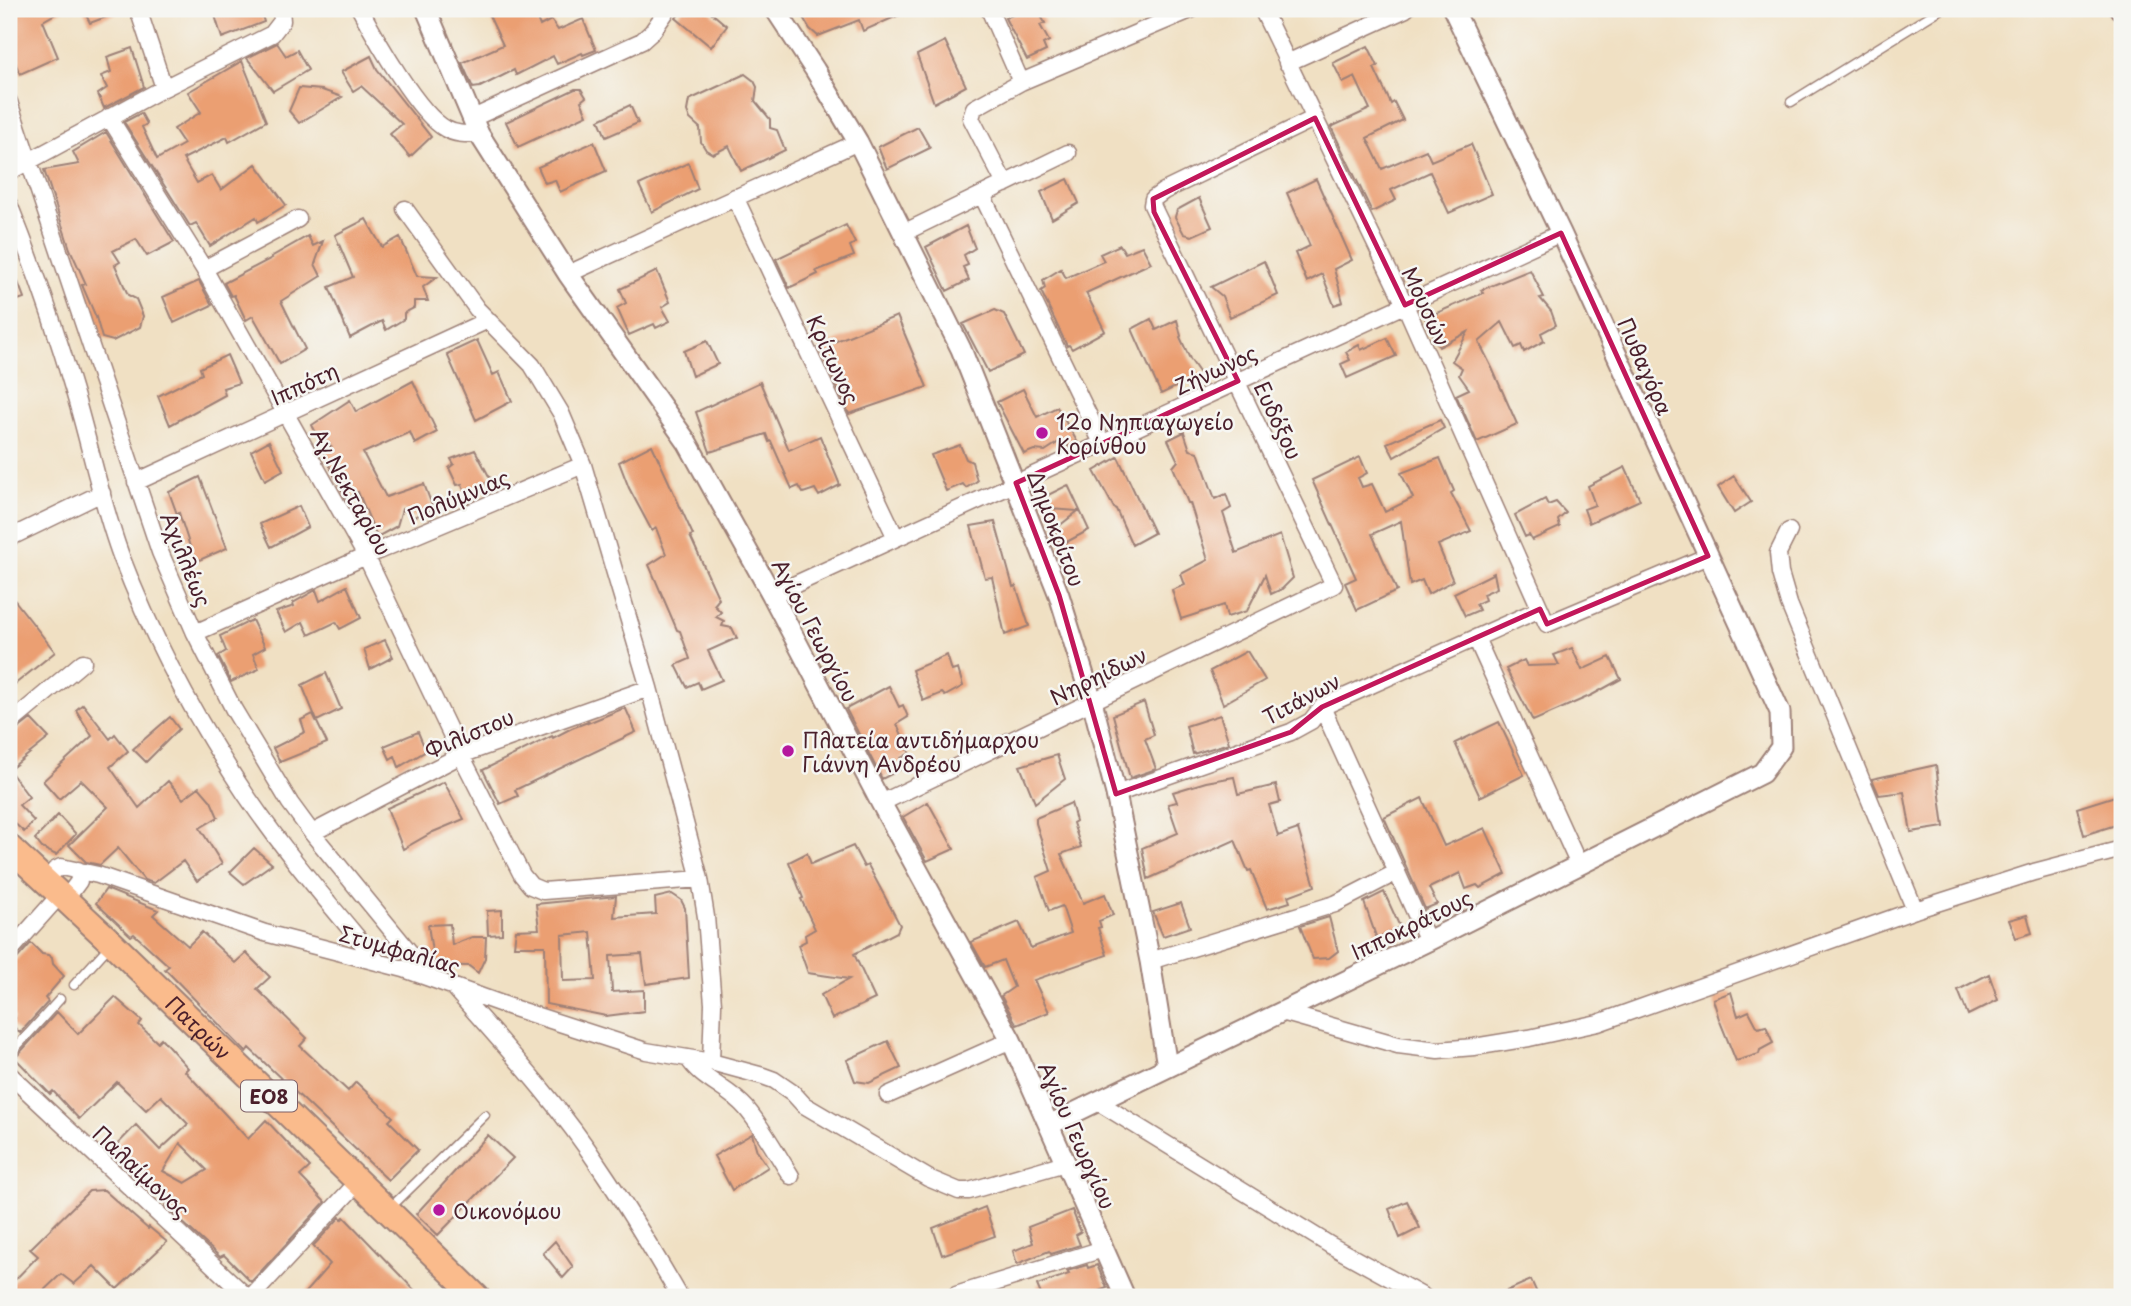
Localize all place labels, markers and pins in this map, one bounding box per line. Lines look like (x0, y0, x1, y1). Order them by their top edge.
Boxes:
place label: 12ο Νηπιαγωγείο Κορίνθου (1056, 405, 1234, 461)
marker: 12ο Νηπιαγωγείο Κορίνθου (1034, 425, 1050, 441)
place label: Πλατεία αντιδήμαρχου Γιάννη Ανδρέου (802, 723, 1039, 779)
marker: Πλατεία αντιδήμαρχου Γιάννη Ανδρέου (780, 743, 796, 759)
place label: Οικονόμου (453, 1194, 561, 1226)
marker: Οικονόμου (431, 1202, 447, 1218)

